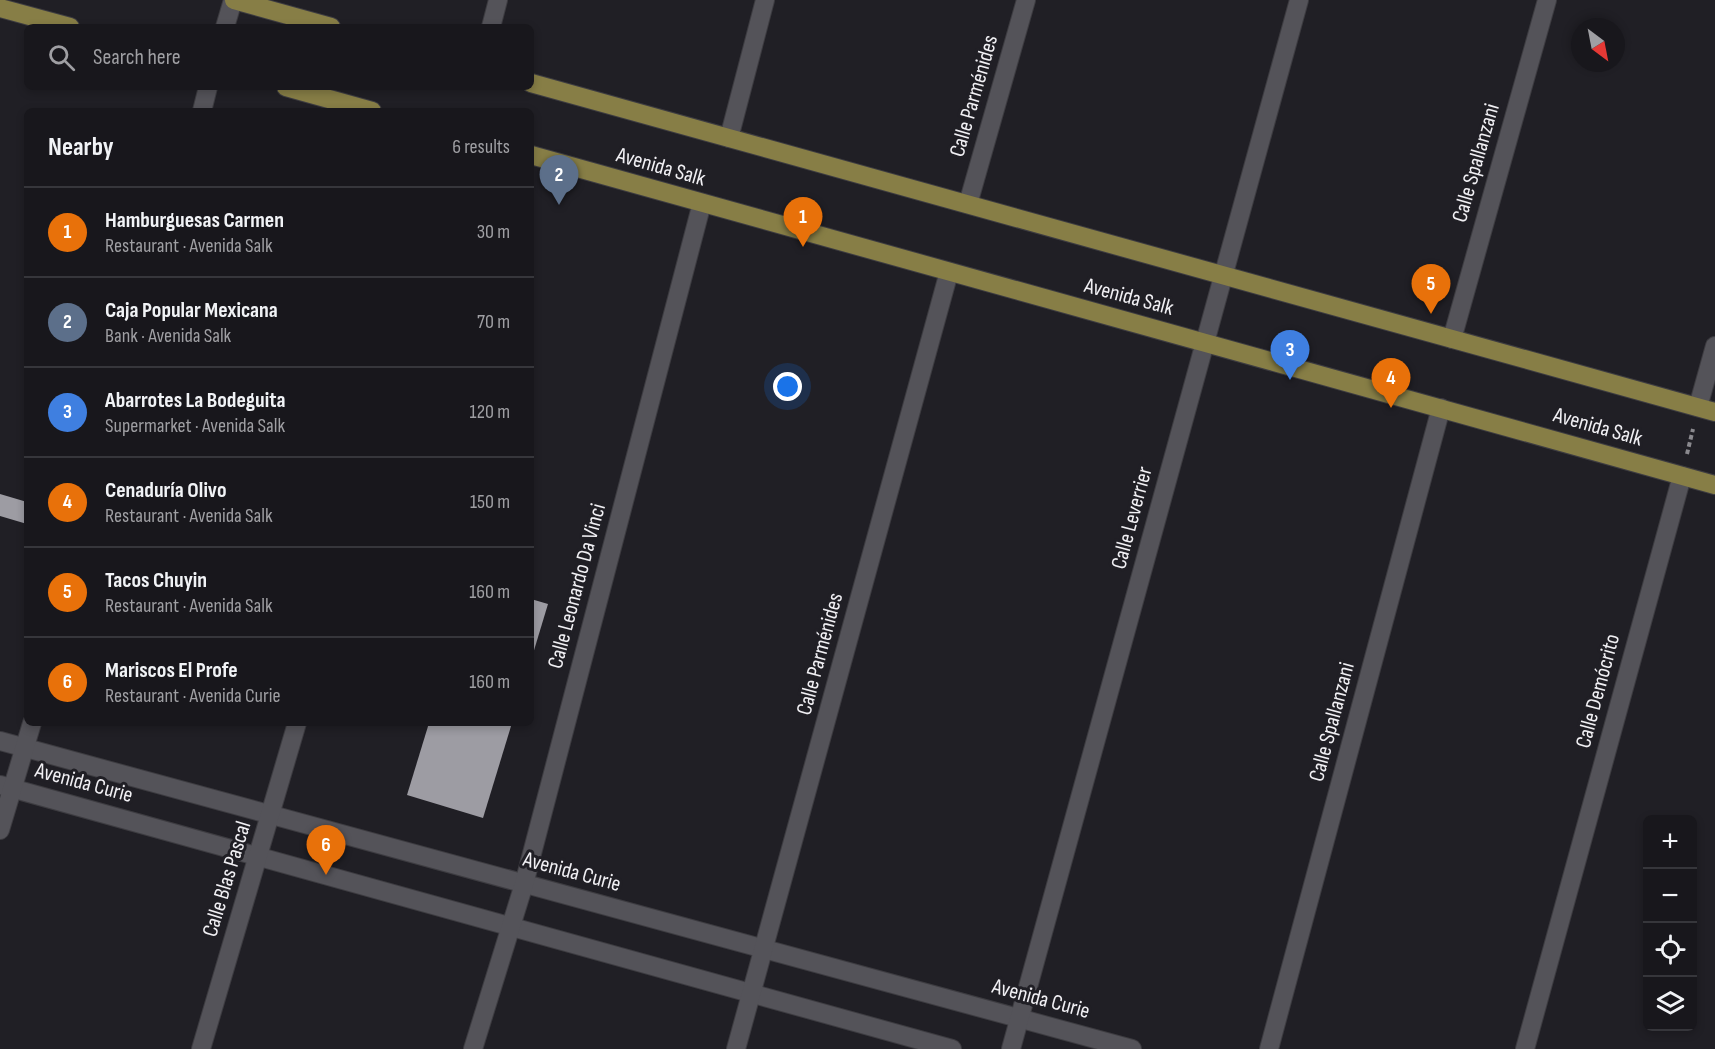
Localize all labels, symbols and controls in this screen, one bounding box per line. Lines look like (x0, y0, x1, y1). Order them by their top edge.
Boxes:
north arrow (1571, 18, 1625, 72)
search box (24, 24, 534, 90)
street label: Calle Parménides (944, 32, 1004, 160)
icon: search (45, 41, 78, 74)
text: Search here (93, 44, 180, 71)
street label: Calle Spallanzani (1446, 101, 1506, 225)
text: Nearby (48, 132, 114, 163)
text: 6 results (452, 135, 510, 159)
street label: Avenida Salk (612, 141, 709, 193)
pin: 2 (540, 156, 578, 205)
pin: 1 (784, 198, 822, 247)
text: Hamburguesas Carmen (105, 207, 284, 234)
text: 1 (64, 220, 71, 244)
text: 30 m (477, 220, 510, 244)
text: Restaurant · Avenida Salk (105, 234, 273, 258)
pin: 5 (1412, 264, 1450, 314)
street label: Avenida Salk (1080, 272, 1177, 322)
text: Caja Popular Mexicana (105, 297, 278, 324)
text: 2 (63, 310, 72, 334)
text: 70 m (477, 310, 510, 334)
text: Bank · Avenida Salk (105, 324, 231, 348)
pin: 3 (1270, 330, 1310, 380)
pin: 4 (1372, 358, 1410, 408)
your location (773, 372, 802, 401)
text: Abarrotes La Bodeguita (105, 387, 285, 414)
text: 3 (63, 400, 72, 424)
text: 120 m (470, 400, 510, 424)
street label: Avenida Salk (1549, 401, 1646, 453)
text: Supermarket · Avenida Salk (105, 414, 285, 438)
street label: Calle Leverrier (1105, 464, 1159, 572)
text: Cenaduría Olivo (105, 477, 227, 504)
text: 4 (63, 490, 72, 514)
text: 150 m (470, 490, 510, 514)
street label: Calle Leonardo Da Vinci (542, 501, 612, 671)
text: Restaurant · Avenida Salk (105, 504, 273, 528)
text: Tacos Chuyin (105, 567, 207, 594)
text: 5 (63, 580, 72, 604)
text: 160 m (469, 580, 510, 604)
street label: Calle Parménides (791, 590, 849, 718)
text: Restaurant · Avenida Salk (105, 594, 273, 618)
street label: Calle Demócrito (1570, 631, 1626, 751)
text: Mariscos El Profe (105, 657, 238, 684)
street label: Calle Spallanzani (1303, 659, 1361, 785)
text: 6 (63, 670, 72, 694)
text: 160 m (469, 670, 510, 694)
text: Restaurant · Avenida Curie (105, 684, 280, 708)
street label: Avenida Curie (31, 757, 136, 809)
map controls (1643, 815, 1697, 1031)
button: + (1643, 815, 1697, 869)
street label: Calle Blas Pascal (197, 818, 257, 940)
pin: 6 (306, 826, 346, 875)
street label: Avenida Curie (519, 846, 624, 898)
button: − (1643, 869, 1697, 923)
button: locate (1643, 923, 1697, 977)
street label: Avenida Curie (988, 973, 1093, 1025)
button: layers (1643, 977, 1697, 1031)

